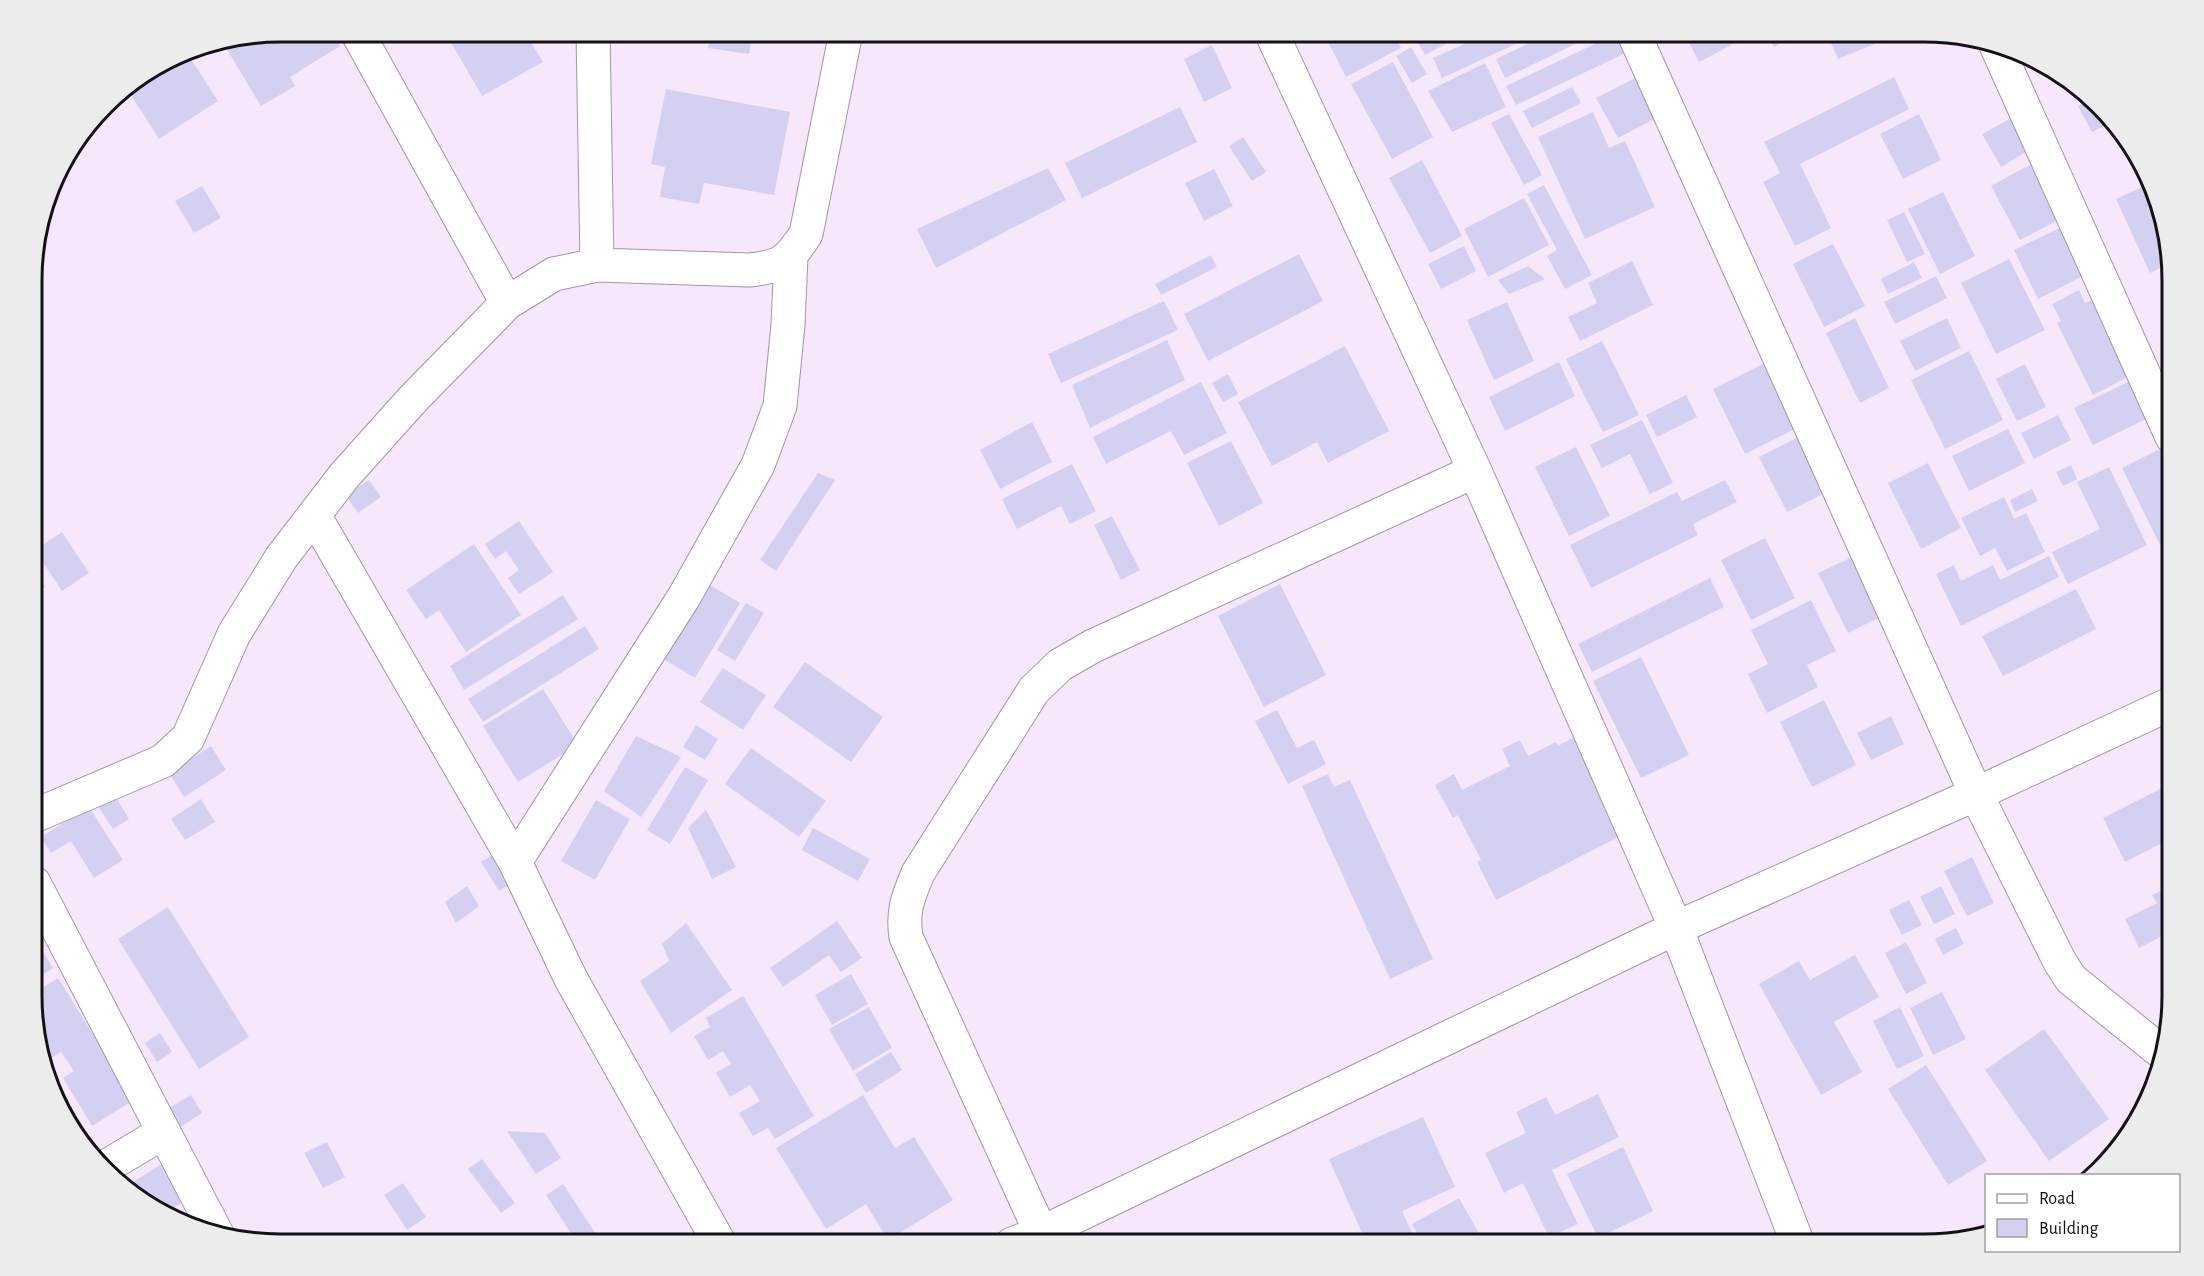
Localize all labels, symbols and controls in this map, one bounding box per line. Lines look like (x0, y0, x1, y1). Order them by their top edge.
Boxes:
legend (1985, 1174, 2180, 1252)
text: Road (2039, 1190, 2075, 1208)
text: Building (2039, 1220, 2099, 1238)

